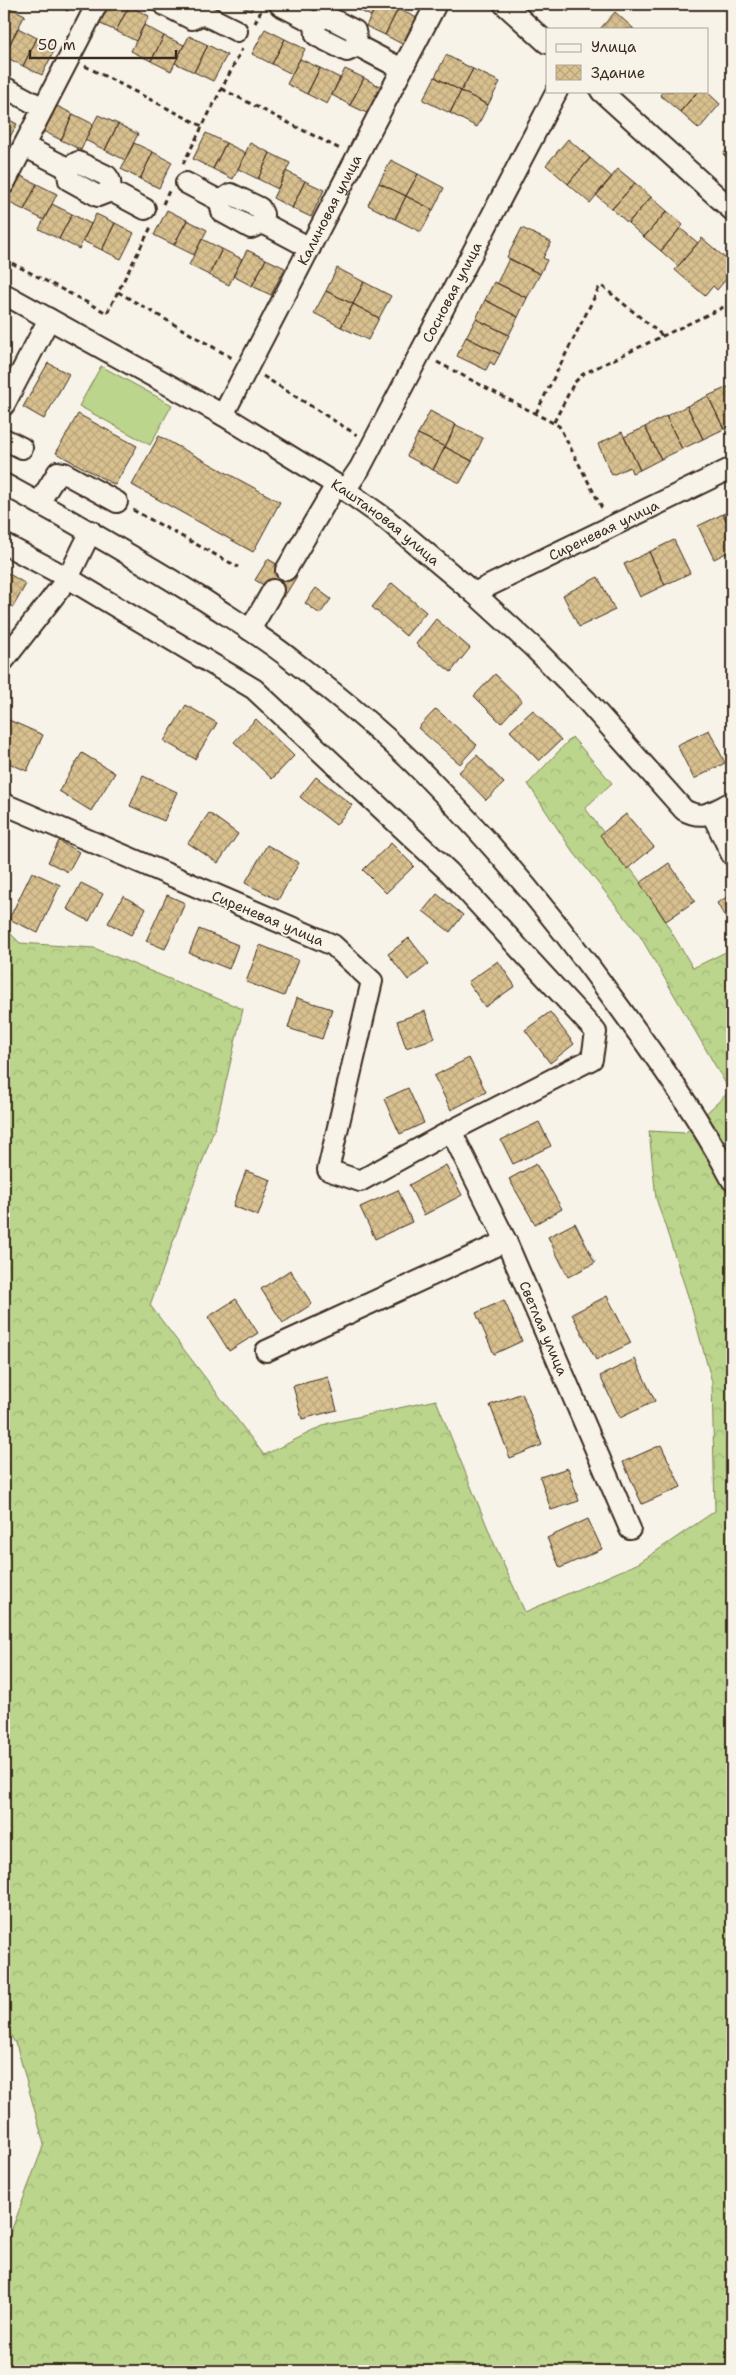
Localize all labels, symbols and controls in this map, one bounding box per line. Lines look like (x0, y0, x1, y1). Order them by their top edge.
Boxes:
scale bar (30, 28, 176, 60)
legend (546, 28, 708, 92)
text: 50 m (38, 35, 76, 55)
text: Улица (591, 37, 637, 57)
text: Здание (591, 63, 645, 83)
street label: Калиновая улица (293, 151, 365, 268)
street label: Сосновая улица (418, 239, 486, 346)
street label: Каштановая улица (328, 475, 444, 569)
street label: Сиреневая улица (546, 496, 662, 564)
street label: Сиреневая улица (209, 886, 327, 950)
street label: Светлая улица (515, 1278, 572, 1379)

